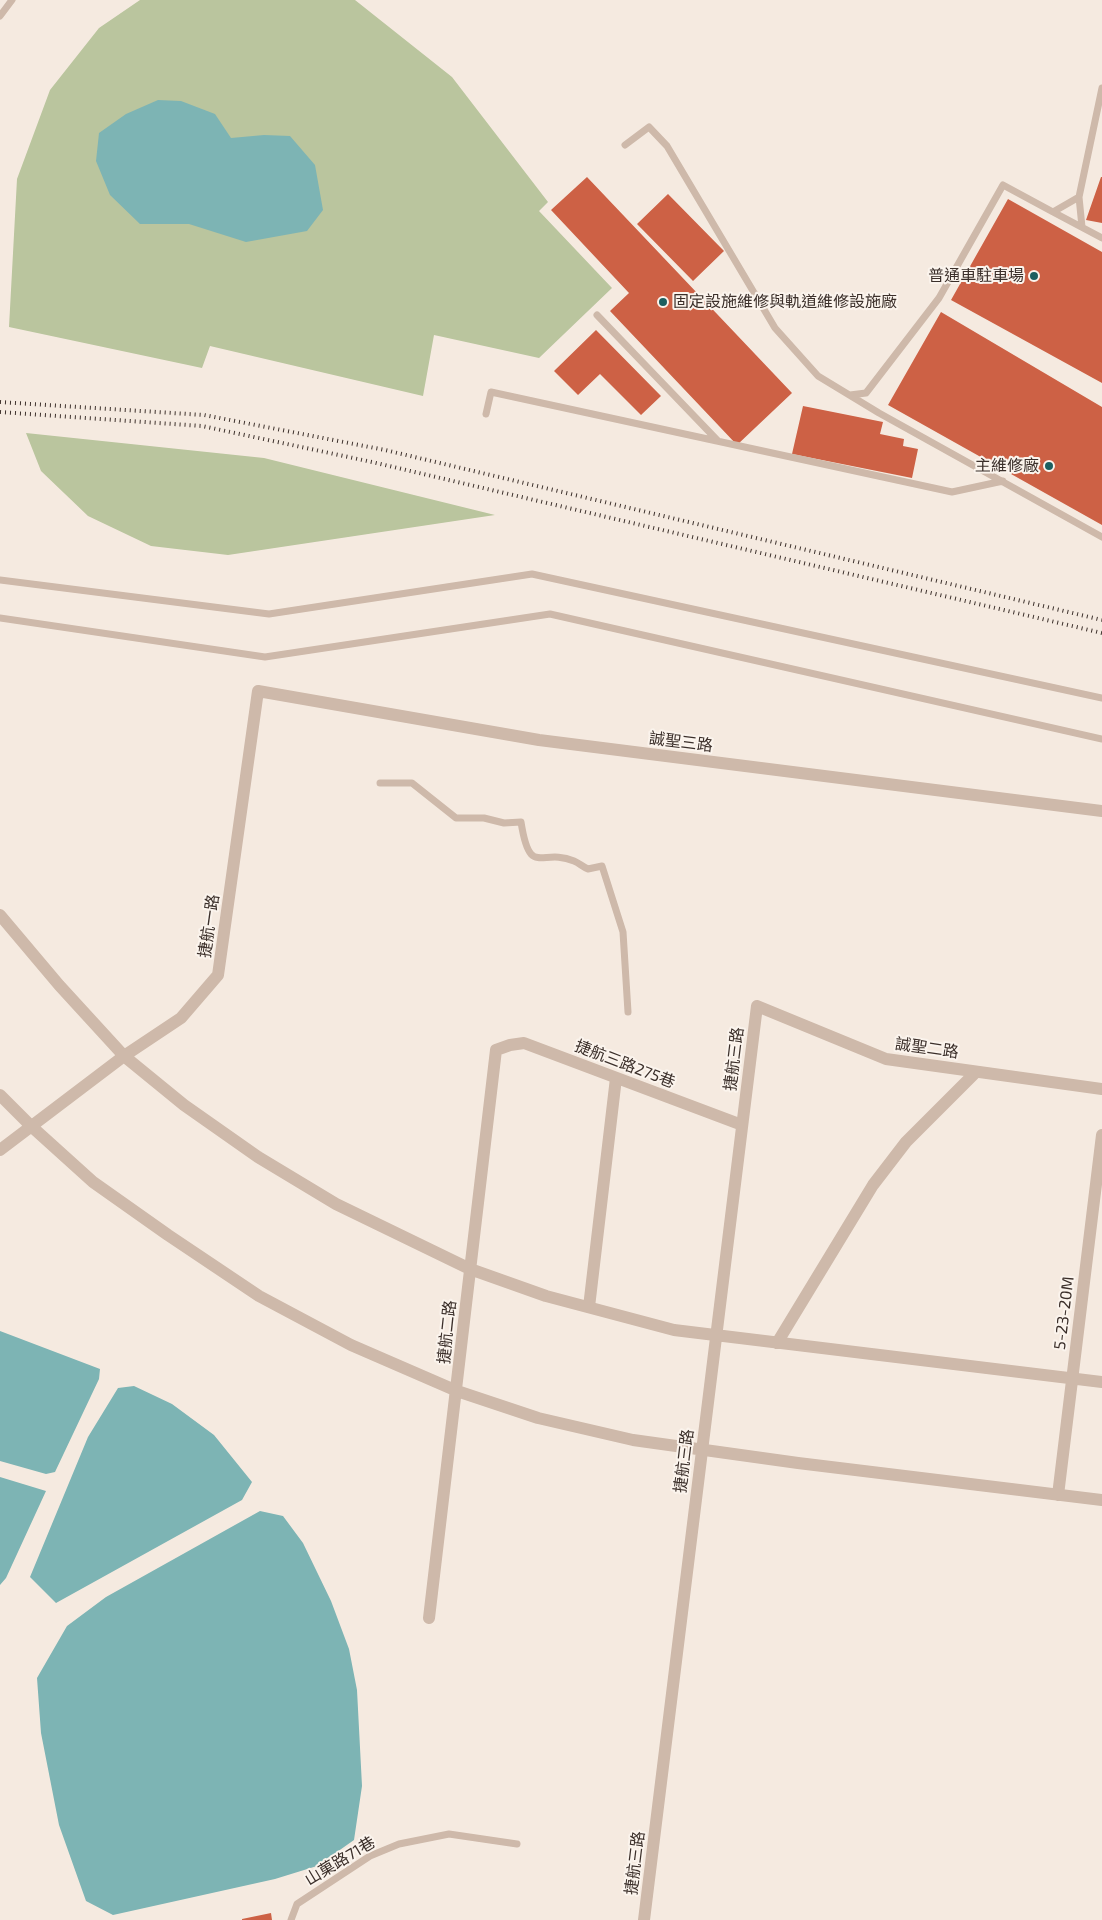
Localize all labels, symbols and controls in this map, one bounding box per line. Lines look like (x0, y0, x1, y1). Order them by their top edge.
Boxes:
place label: 普通車駐車場 (928, 266, 1024, 286)
marker: 普通車駐車場 (1028, 270, 1040, 282)
place label: 固定設施維修與軌道維修設施廠 (673, 292, 897, 312)
marker: 固定設施維修與軌道維修設施廠 (657, 296, 669, 308)
place label: 主維修廠 (975, 456, 1039, 476)
marker: 主維修廠 (1043, 460, 1055, 472)
street label: 誠聖三路 (648, 729, 714, 755)
street label: 捷航一路 (195, 893, 223, 959)
street label: 捷航三路 (721, 1026, 747, 1092)
street label: 誠聖二路 (894, 1034, 960, 1062)
street label: 捷航三路275巷 (572, 1036, 678, 1092)
street label: 5-23-20M (1050, 1275, 1078, 1351)
street label: 捷航二路 (434, 1299, 460, 1365)
street label: 捷航三路 (671, 1428, 697, 1494)
street label: 捷航三路 (622, 1830, 648, 1896)
street label: 山菓路71巷 (301, 1833, 379, 1889)

